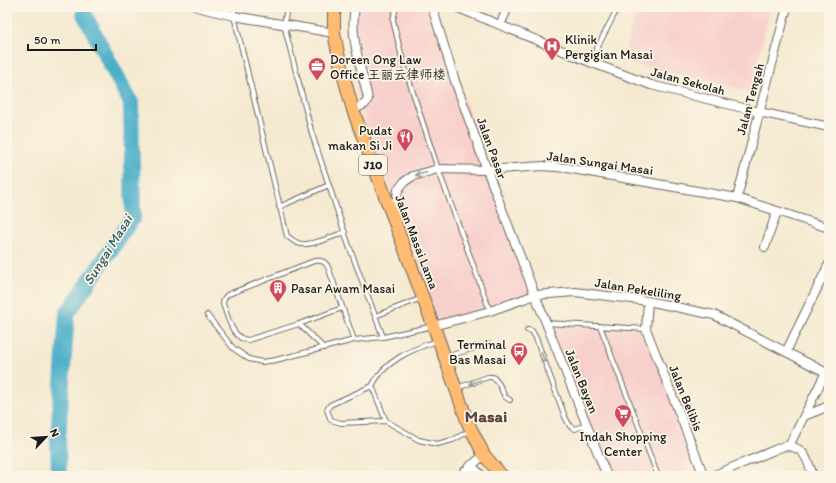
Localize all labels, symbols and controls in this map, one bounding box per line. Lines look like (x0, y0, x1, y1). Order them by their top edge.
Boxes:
scale bar (28, 26, 96, 52)
place label: Klinik Pergigian Masai (565, 32, 653, 62)
text: 50 m (34, 33, 60, 47)
hospital icon: Klinik Pergigian Masai (542, 36, 562, 61)
place label: Doreen Ong Law Office 王丽云律师楼 (330, 52, 445, 82)
office icon: Doreen Ong Law Office 王丽云律师楼 (307, 56, 327, 81)
street label: Jalan Tengah (733, 61, 767, 137)
street label: Jalan Sekolah (649, 64, 727, 98)
street label: Jalan Pasar (474, 115, 510, 182)
place label: Pudat makan Si Ji (328, 123, 392, 153)
restaurant icon: Pudat makan Si Ji (395, 127, 415, 152)
street label: Jalan Sungai Masai (546, 148, 654, 178)
road number: J10 (359, 155, 387, 175)
one-way arrow (414, 171, 427, 178)
street label: Jalan Masai Lama (392, 193, 442, 292)
water label: Sungai Masai (80, 211, 137, 288)
street label: Jalan Pekeliling (594, 275, 683, 303)
building icon: Pasar Awam Masai (268, 278, 288, 303)
place label: Pasar Awam Masai (291, 281, 395, 296)
place label: Terminal Bas Masai (449, 337, 506, 367)
bus stop icon: Terminal Bas Masai (509, 341, 529, 366)
street label: Jalan Bayan (562, 347, 602, 416)
one-way arrow (539, 351, 547, 363)
street label: Jalan Belibis (666, 363, 706, 434)
one-way arrow (470, 378, 482, 386)
supermarket icon: Indah Shopping Center (613, 403, 633, 428)
district label: Masai (465, 406, 507, 426)
north arrow (26, 417, 66, 457)
text: N (47, 427, 62, 439)
place label: Indah Shopping Center (579, 429, 667, 459)

